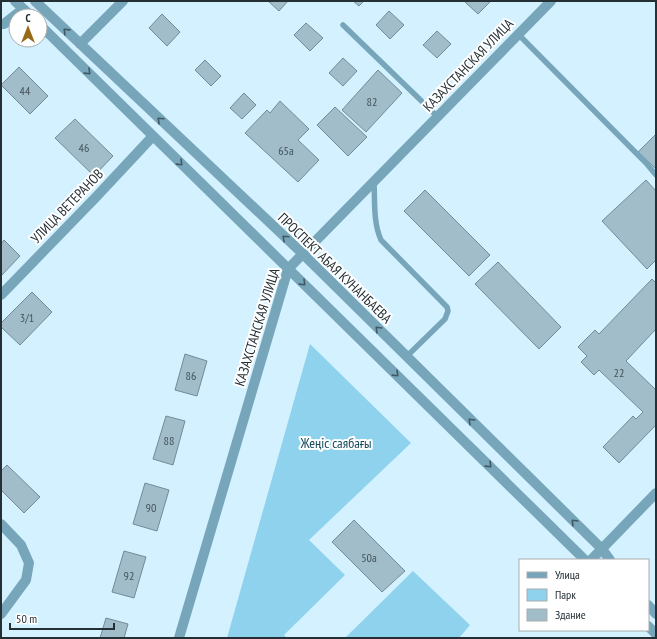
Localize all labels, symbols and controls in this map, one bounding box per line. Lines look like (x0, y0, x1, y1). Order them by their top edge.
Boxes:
north arrow (8, 8, 48, 48)
text: С (25, 11, 31, 25)
street label: КАЗАХСТАНСКАЯ УЛИЦА (419, 14, 517, 115)
one-way arrow (63, 28, 71, 36)
one-way arrow (83, 67, 91, 75)
house number: 44 (20, 83, 31, 98)
house number: 82 (367, 94, 377, 109)
one-way arrow (157, 118, 165, 125)
house number: 46 (79, 140, 89, 155)
house number: 65а (278, 143, 294, 158)
one-way arrow (175, 158, 183, 166)
street label: УЛИЦА ВЕТЕРАНОВ (27, 165, 107, 247)
street label: ПРОСПЕКТ АБАЯ КУНАНБАЕВА (274, 209, 396, 327)
one-way arrow (283, 236, 290, 243)
street label: КАЗАХСТАНСКАЯ УЛИЦА (230, 265, 284, 388)
one-way arrow (298, 278, 306, 286)
house number: 3/1 (20, 310, 34, 325)
one-way arrow (375, 326, 383, 334)
house number: 22 (614, 365, 624, 380)
house number: 86 (186, 368, 196, 383)
one-way arrow (391, 369, 399, 377)
one-way arrow (468, 418, 476, 426)
house number: 88 (164, 433, 174, 448)
park label: Жеңіс саябағы (299, 434, 372, 452)
one-way arrow (484, 461, 492, 468)
house number: 90 (146, 500, 156, 515)
one-way arrow (571, 519, 579, 527)
house number: 50а (361, 550, 377, 565)
legend (519, 559, 649, 631)
text: Улица (555, 567, 580, 582)
house number: 92 (124, 568, 134, 583)
text: Парк (555, 587, 576, 602)
scale bar (10, 605, 114, 631)
text: Здание (555, 607, 586, 622)
text: 50 m (16, 611, 37, 626)

